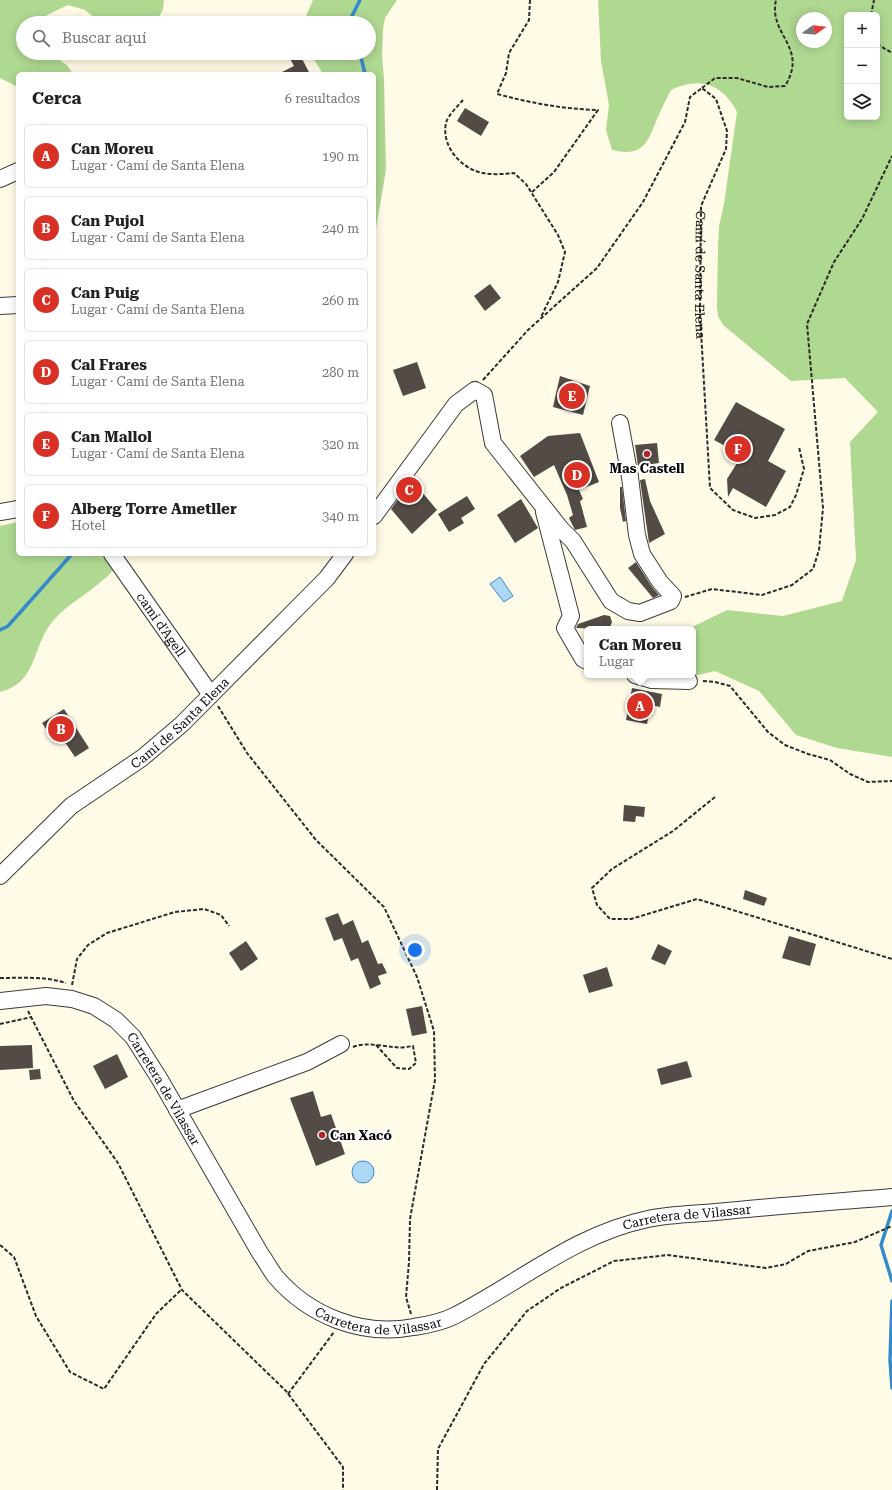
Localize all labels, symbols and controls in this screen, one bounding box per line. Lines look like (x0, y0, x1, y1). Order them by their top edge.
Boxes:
north arrow (796, 12, 832, 48)
map controls (844, 12, 880, 120)
button: + (844, 12, 880, 48)
search box (16, 16, 376, 60)
icon: search (30, 27, 52, 49)
text: Buscar aquí (62, 29, 146, 47)
button: − (844, 48, 880, 84)
button: layers (844, 84, 880, 120)
text: Cerca (32, 88, 82, 108)
text: 6 resultados (285, 91, 360, 106)
text: Can Moreu (71, 140, 154, 158)
text: A (41, 149, 51, 164)
text: 190 m (322, 149, 359, 164)
text: Lugar · Camí de Santa Elena (71, 158, 245, 173)
street label: Camí de Santa Elena (692, 211, 708, 339)
text: Can Pujol (71, 212, 144, 230)
text: B (41, 221, 51, 236)
text: 240 m (322, 221, 359, 236)
text: Lugar · Camí de Santa Elena (71, 230, 245, 245)
text: Can Puig (71, 284, 139, 302)
text: C (41, 293, 51, 308)
text: 260 m (322, 293, 359, 308)
text: Lugar · Camí de Santa Elena (71, 302, 245, 317)
text: Cal Frares (71, 356, 147, 374)
text: D (41, 365, 51, 380)
text: 280 m (322, 365, 359, 380)
text: Lugar · Camí de Santa Elena (71, 374, 245, 389)
pin: E (559, 381, 585, 411)
text: Can Mallol (71, 428, 152, 446)
pin: F (725, 434, 751, 464)
text: E (42, 437, 50, 452)
text: 320 m (322, 437, 359, 452)
text: Lugar · Camí de Santa Elena (71, 446, 245, 461)
marker: Mas Castell (642, 449, 652, 459)
pin: D (564, 460, 590, 490)
place label: Mas Castell (609, 461, 685, 476)
pin: C (396, 475, 422, 505)
text: Alberg Torre Ametller (71, 500, 237, 518)
text: F (42, 509, 50, 524)
text: 340 m (322, 509, 359, 524)
text: Hotel (71, 518, 105, 533)
street label: camí d'Agell (133, 590, 189, 660)
popup (584, 626, 696, 678)
text: Can Moreu (599, 636, 681, 654)
text: Lugar (599, 654, 634, 669)
street label: Camí de Santa Elena (128, 674, 232, 772)
pin: A (627, 691, 653, 721)
pin: B (48, 714, 74, 744)
your location (405, 940, 425, 960)
street label: Carretera de Vilassar (124, 1030, 204, 1149)
place label: Can Xacó (330, 1128, 392, 1143)
marker: Can Xacó (317, 1130, 327, 1140)
street label: Carretera de Vilassar (621, 1202, 752, 1233)
street label: Carretera de Vilassar (312, 1304, 444, 1338)

